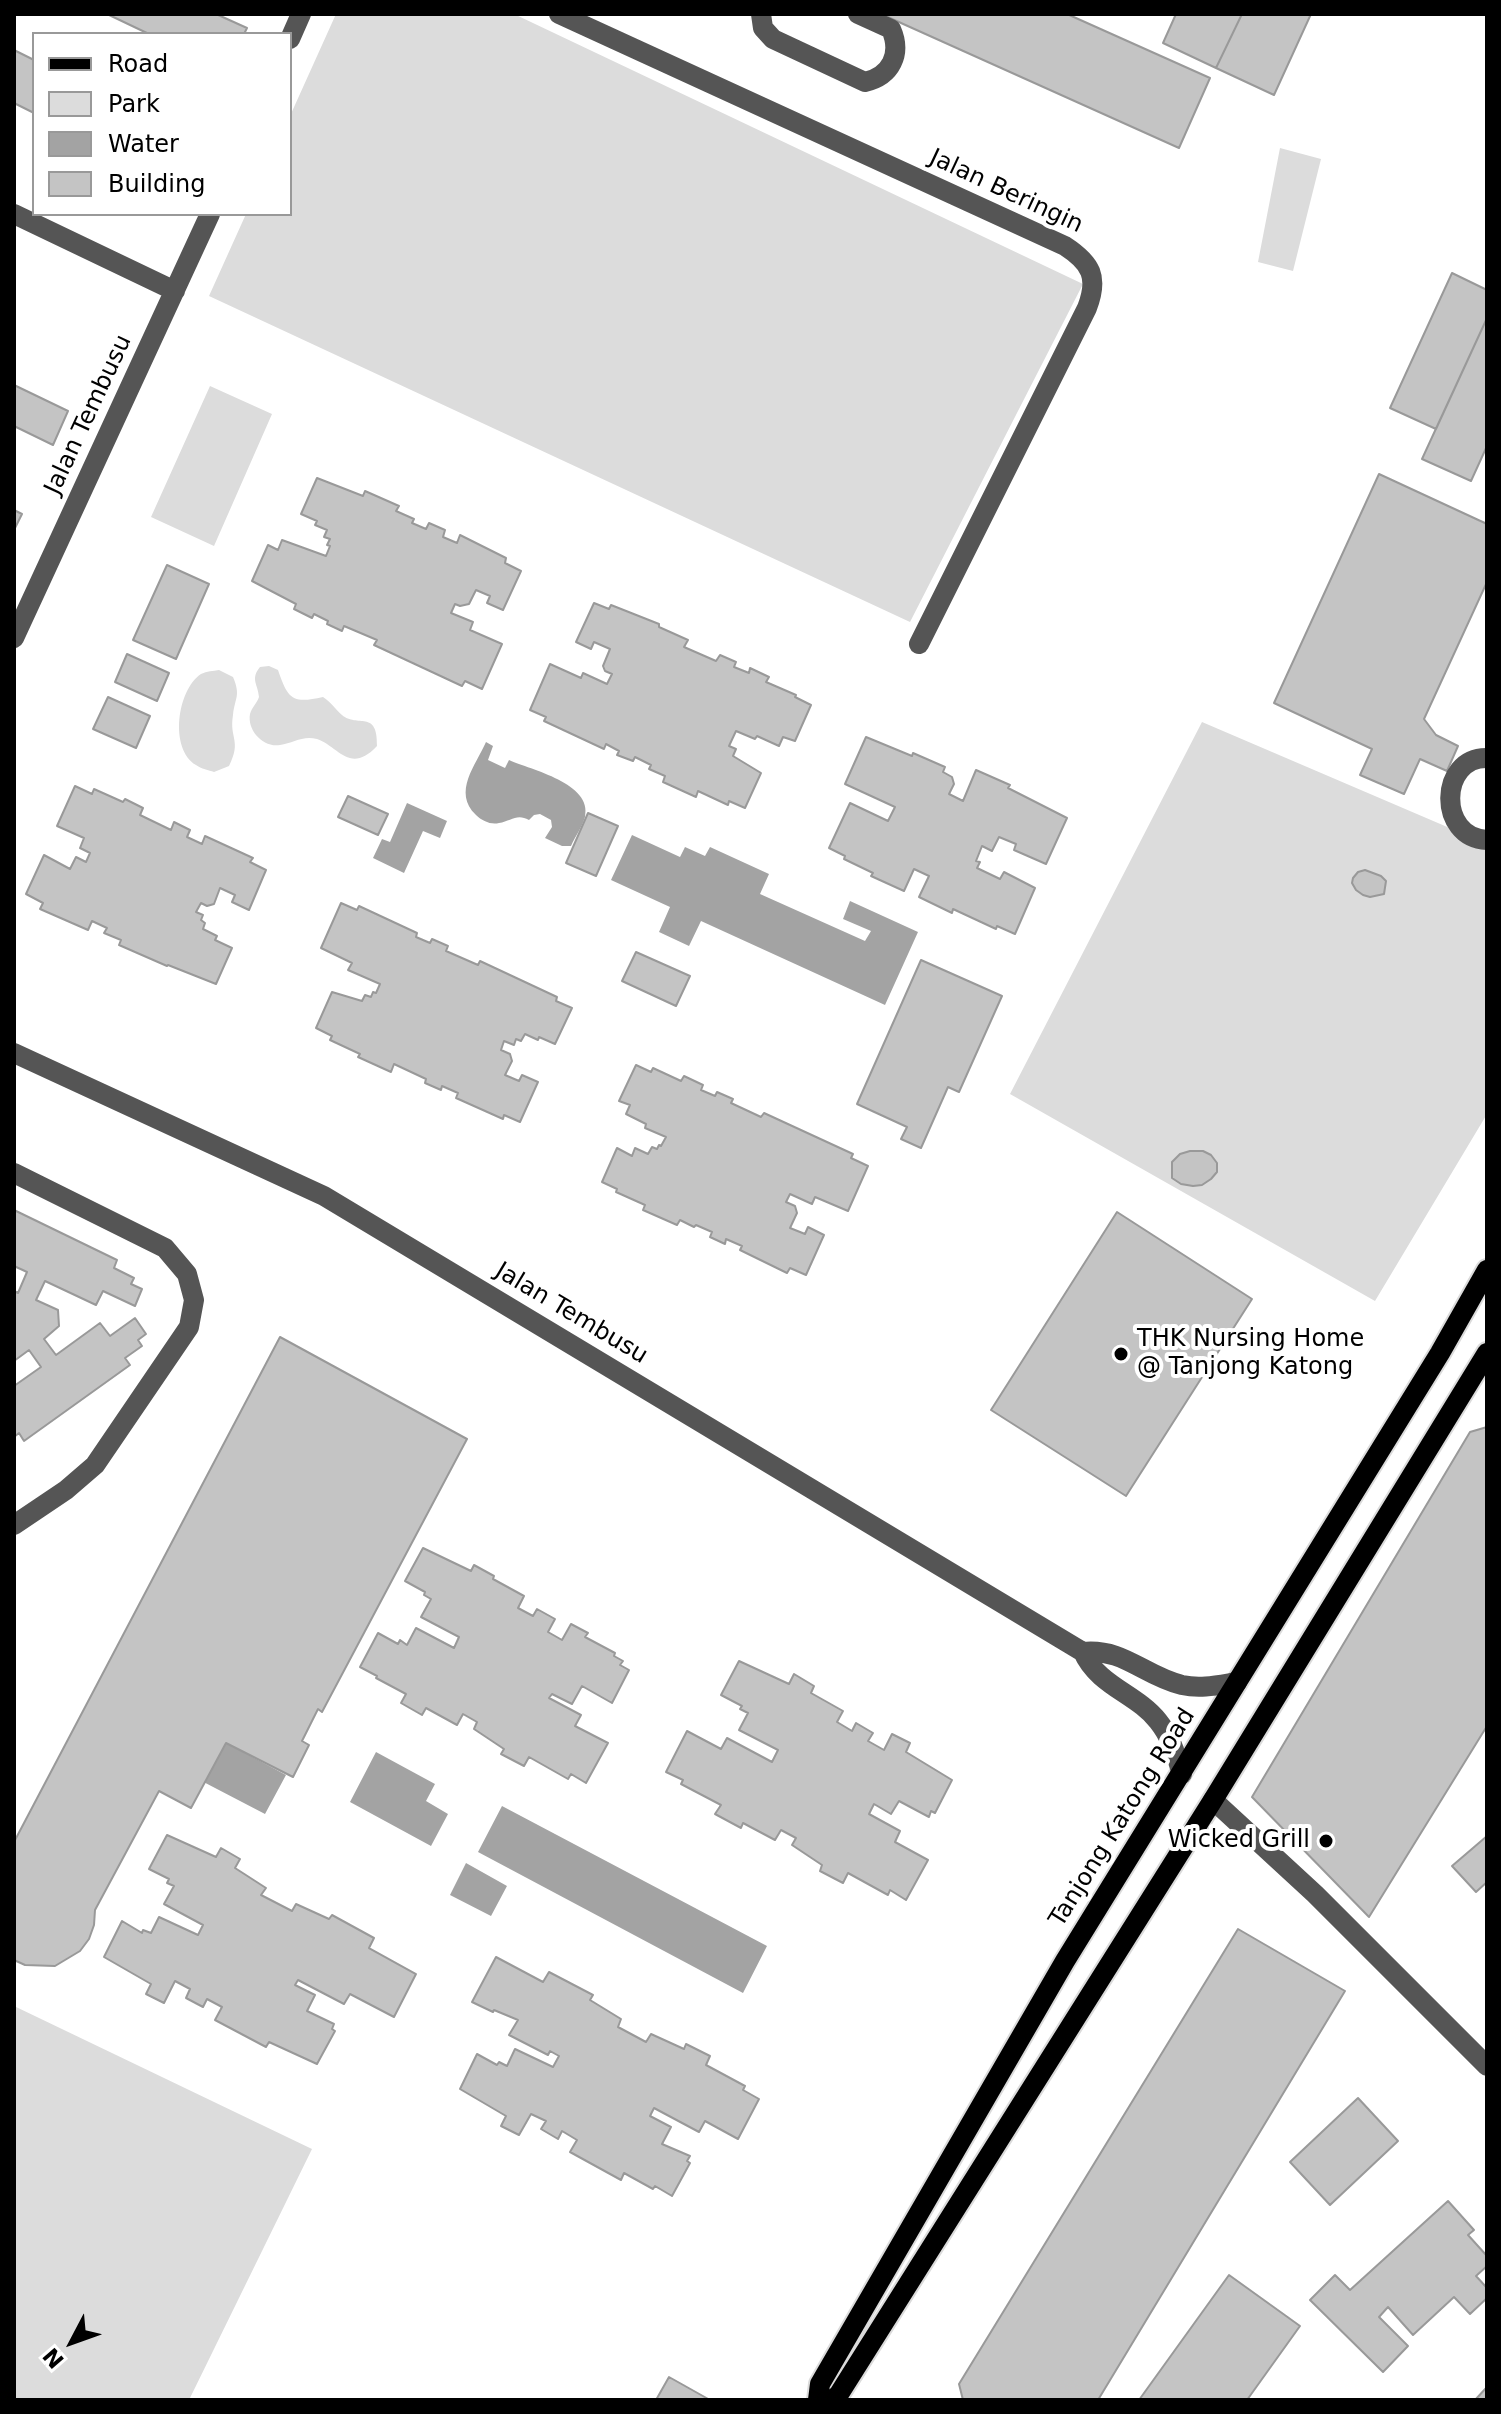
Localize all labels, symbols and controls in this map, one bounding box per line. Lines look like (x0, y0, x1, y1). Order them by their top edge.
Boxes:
legend (32, 32, 292, 216)
text: Road (108, 50, 168, 78)
text: Park (108, 90, 160, 118)
text: Water (108, 130, 179, 158)
street label: Jalan Beringin (925, 144, 1087, 240)
text: Building (108, 170, 205, 198)
street label: Jalan Tembusu (39, 331, 139, 499)
street label: Jalan Tembusu (489, 1257, 653, 1371)
place label: THK Nursing Home @ Tanjong Katong (1137, 1326, 1364, 1382)
marker: THK Nursing Home @ Tanjong Katong (1112, 1345, 1130, 1363)
street label: Tanjong Katong Road (1044, 1703, 1202, 1933)
place label: Wicked Grill (1168, 1827, 1310, 1855)
marker: Wicked Grill (1317, 1832, 1335, 1850)
north arrow (32, 2302, 112, 2382)
text: N (38, 2343, 69, 2373)

